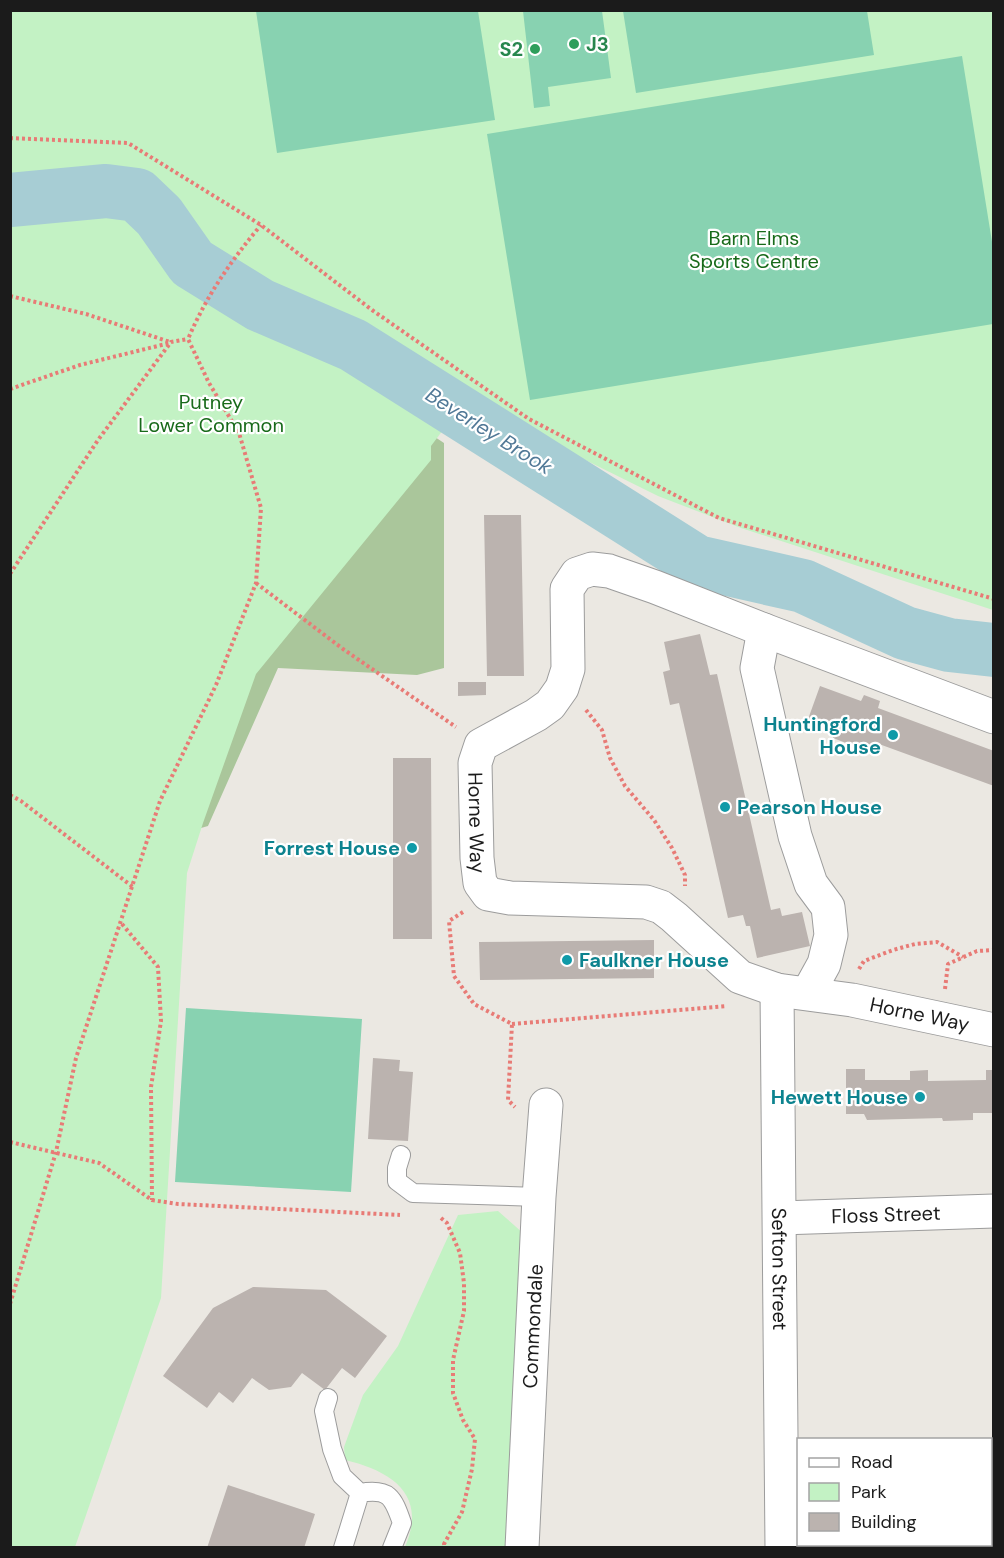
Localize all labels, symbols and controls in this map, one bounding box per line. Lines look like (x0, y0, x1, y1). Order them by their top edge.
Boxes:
place label: J3 (586, 31, 609, 57)
place label: S2 (499, 36, 523, 62)
marker: J3 (567, 37, 581, 51)
marker: S2 (528, 42, 542, 56)
park label: Barn Elms Sports Centre (689, 225, 819, 274)
water label: Beverley Brook (420, 381, 558, 481)
park label: Putney Lower Common (138, 389, 284, 438)
place label: Huntingford House (763, 711, 881, 760)
marker: Huntingford House (886, 728, 900, 742)
street label: Horne Way (462, 772, 492, 875)
place label: Pearson House (737, 794, 882, 820)
marker: Pearson House (718, 800, 732, 814)
place label: Forrest House (264, 835, 400, 861)
marker: Forrest House (405, 841, 419, 855)
place label: Faulkner House (579, 947, 729, 973)
marker: Faulkner House (560, 953, 574, 967)
street label: Horne Way (867, 991, 972, 1037)
place label: Hewett House (771, 1084, 908, 1110)
marker: Hewett House (913, 1090, 927, 1104)
street label: Floss Street (831, 1200, 941, 1229)
street label: Sefton Street (766, 1207, 793, 1331)
street label: Commondale (517, 1263, 549, 1389)
legend (797, 1438, 992, 1546)
text: Road (851, 1450, 893, 1474)
text: Park (851, 1480, 887, 1504)
text: Building (851, 1510, 916, 1534)

